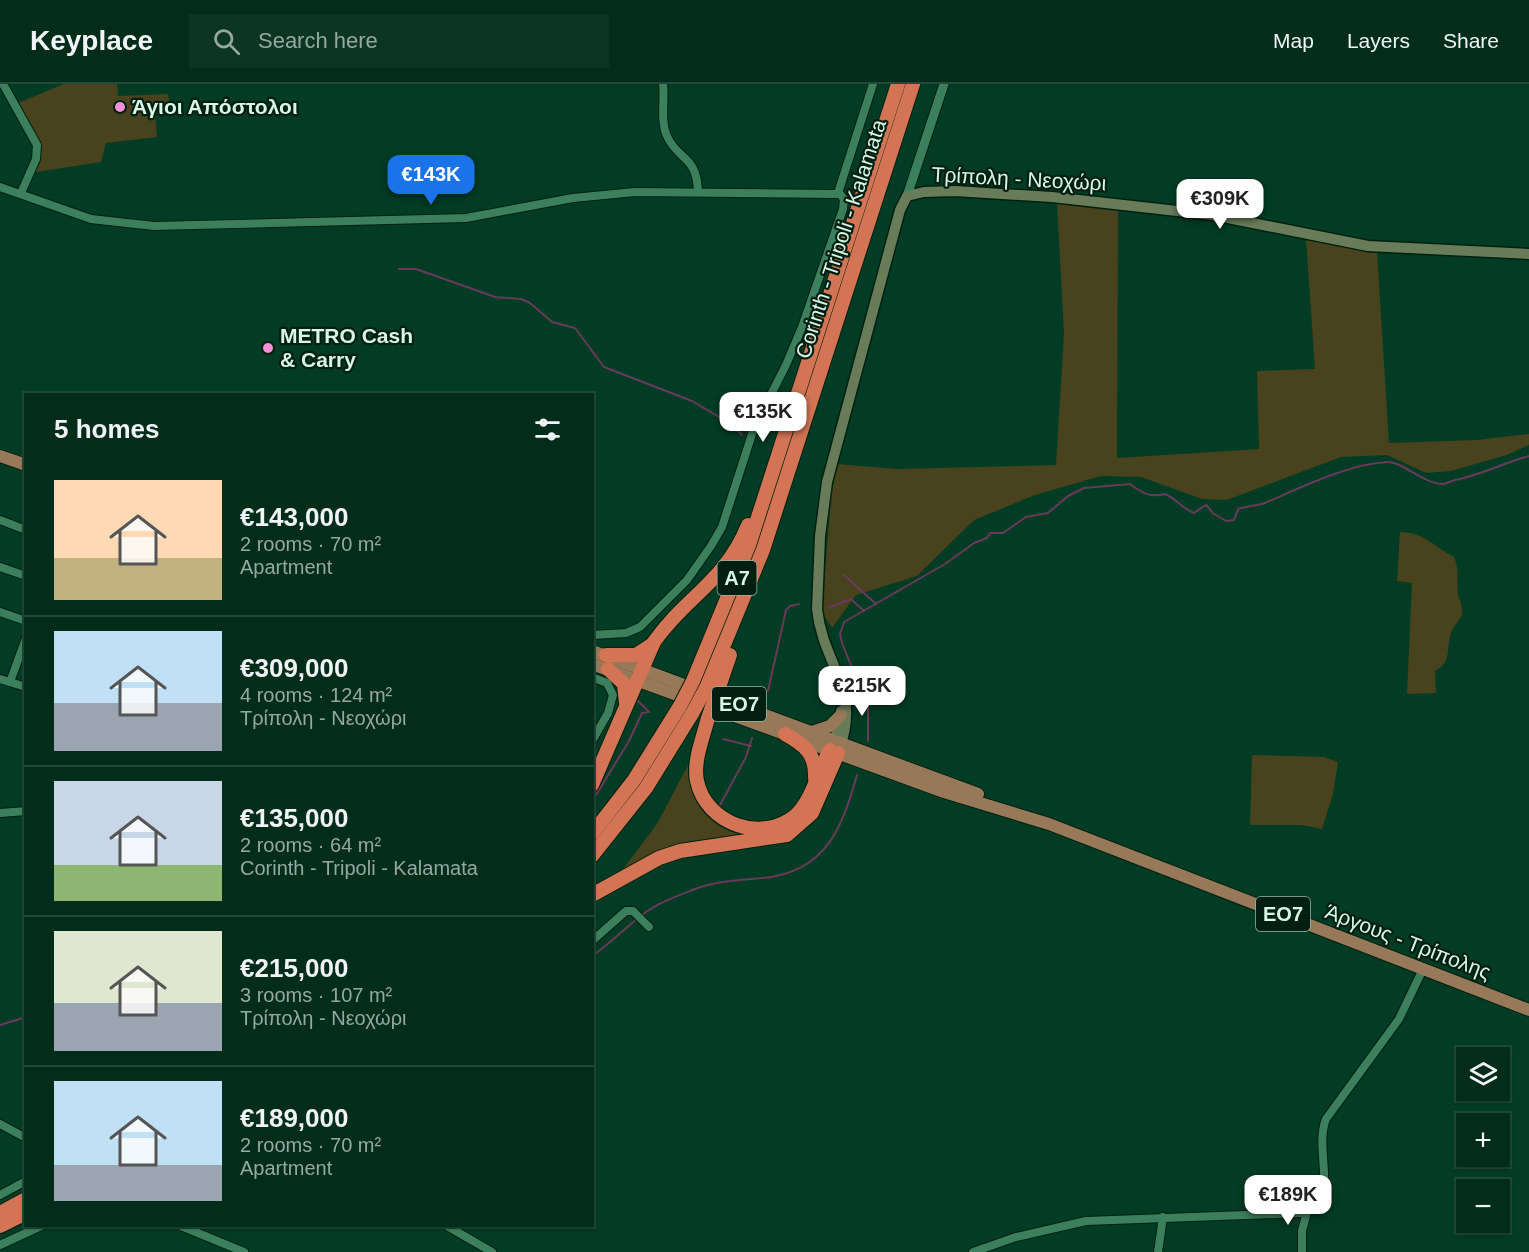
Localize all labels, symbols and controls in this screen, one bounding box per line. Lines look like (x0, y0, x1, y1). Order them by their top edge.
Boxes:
search box (189, 14, 609, 68)
text: Keyplace (30, 25, 153, 56)
icon: search (210, 25, 243, 58)
text: Search here (258, 28, 378, 53)
text: Map (1273, 29, 1314, 52)
text: Layers (1347, 29, 1410, 52)
text: Share (1443, 29, 1499, 52)
place label: Άγιοι Απόστολοι (132, 95, 298, 118)
marker: Άγιοι Απόστολοι (113, 100, 127, 114)
street label: Corinth - Tripoli - Kalamata (791, 116, 890, 361)
pin: €143K (389, 155, 473, 206)
street label: Τρίπολη - Νεοχώρι (931, 162, 1107, 195)
text: €143K (402, 163, 460, 185)
pin: €309K (1178, 179, 1262, 230)
text: €309K (1191, 187, 1249, 209)
place label: METRO Cash & Carry (280, 324, 413, 371)
marker: METRO Cash & Carry (261, 341, 275, 355)
pin: €135K (721, 392, 805, 443)
text: €135K (734, 400, 792, 422)
icon: filters (531, 413, 564, 446)
text: 5 homes (54, 414, 160, 444)
text: €143,000 (240, 502, 348, 532)
icon: home (102, 504, 174, 576)
text: 2 rooms · 70 m² (240, 533, 381, 555)
text: Apartment (240, 556, 332, 578)
road number: Α7 (718, 561, 756, 595)
text: €309,000 (240, 653, 348, 683)
icon: home (102, 655, 174, 727)
pin: €215K (820, 666, 904, 717)
text: €215K (833, 674, 891, 696)
text: 4 rooms · 124 m² (240, 684, 392, 706)
road number: ΕΟ7 (712, 687, 766, 721)
text: Τρίπολη - Νεοχώρι (240, 707, 407, 729)
text: €135,000 (240, 803, 348, 833)
icon: home (102, 805, 174, 877)
text: 2 rooms · 64 m² (240, 834, 381, 856)
text: Corinth - Tripoli - Kalamata (240, 857, 478, 879)
road number: ΕΟ7 (1256, 897, 1310, 931)
street label: Άργους - Τρίπολης (1322, 899, 1494, 984)
text: €215,000 (240, 953, 348, 983)
icon: home (102, 955, 174, 1027)
text: 3 rooms · 107 m² (240, 984, 392, 1006)
text: Τρίπολη - Νεοχώρι (240, 1007, 407, 1029)
map controls (1456, 1047, 1510, 1233)
button: layers (1456, 1047, 1510, 1101)
text: €189,000 (240, 1103, 348, 1133)
icon: home (102, 1105, 174, 1177)
button: + (1456, 1113, 1510, 1167)
text: 2 rooms · 70 m² (240, 1134, 381, 1156)
text: Apartment (240, 1157, 332, 1179)
pin: €189K (1246, 1175, 1330, 1226)
button: − (1456, 1179, 1510, 1233)
text: €189K (1259, 1183, 1317, 1205)

